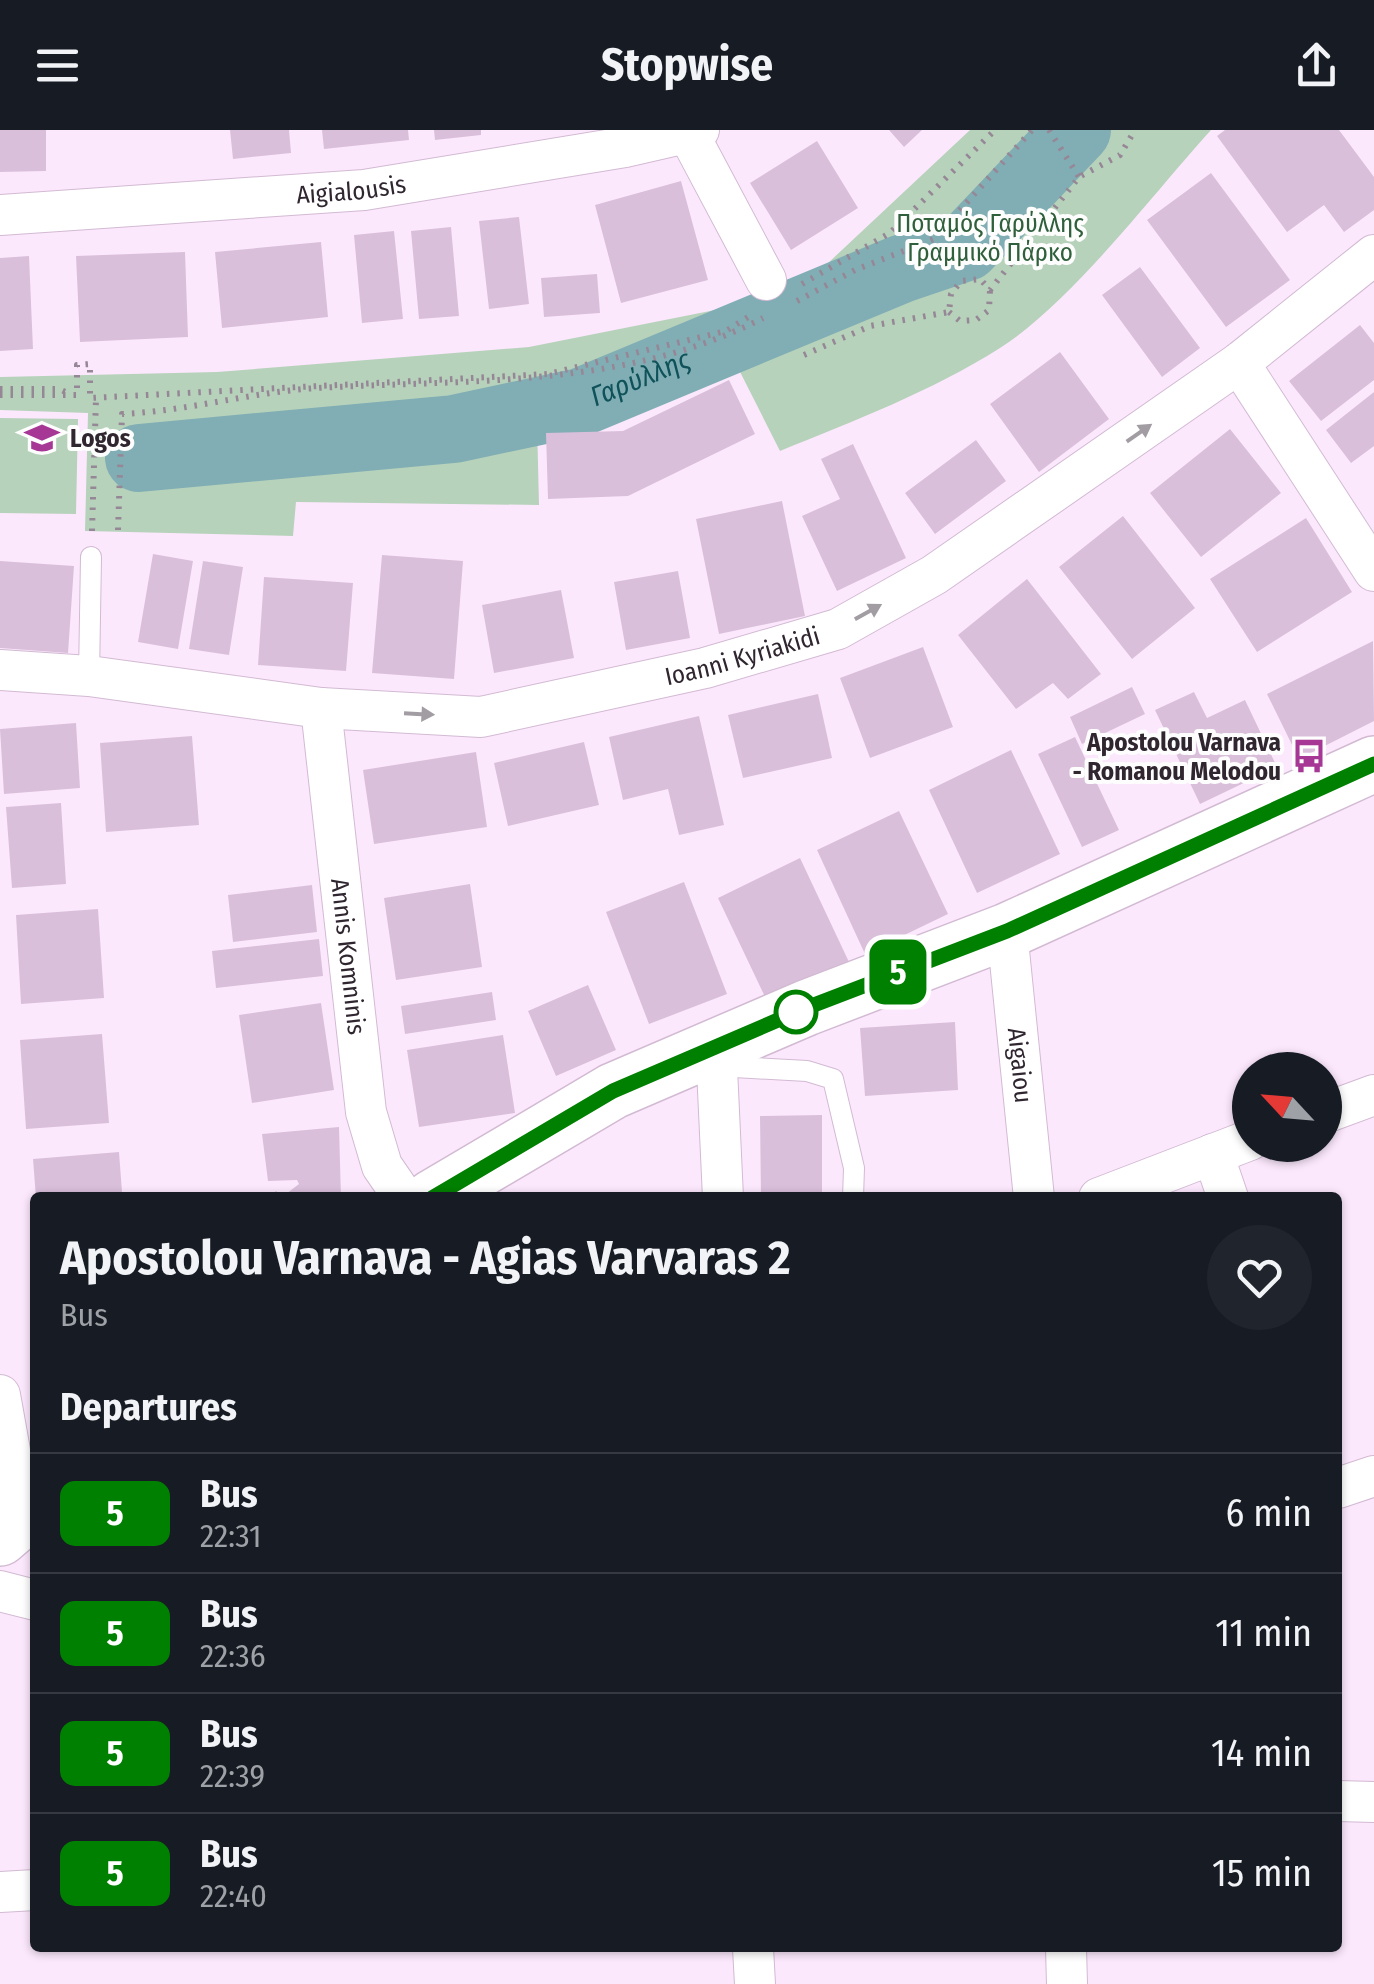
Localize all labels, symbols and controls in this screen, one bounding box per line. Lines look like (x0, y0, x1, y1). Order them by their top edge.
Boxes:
icon: menu (30, 38, 85, 93)
text: Stopwise (601, 38, 773, 92)
icon: share (1289, 38, 1344, 93)
street label: Aigialousis (295, 169, 408, 211)
park label: Ποταμός Γαρύλλης Γραμμικό Πάρκο (896, 209, 1084, 268)
water label: Γαρύλλης (585, 342, 696, 413)
school or university icon: Logos (23, 419, 61, 457)
place label: Logos (70, 424, 131, 454)
one-way arrow (1126, 424, 1152, 443)
one-way arrow (854, 603, 882, 621)
street label: Ioanni Kyriakidi (662, 621, 824, 692)
one-way arrow (403, 706, 435, 722)
place label: Apostolou Varnava - Romanou Melodou (1073, 728, 1281, 787)
bus stop icon: Apostolou Varnava - Romanou Melodou (1290, 737, 1328, 775)
street label: Annis Komninis (324, 877, 371, 1036)
line badge: 5 (866, 940, 930, 1004)
text: 5 (889, 951, 907, 993)
unlabelled marker (775, 991, 817, 1033)
street label: Aigaiou (1001, 1026, 1038, 1105)
north arrow (1232, 1052, 1342, 1162)
map controls (1232, 1052, 1342, 1162)
button: heart (1207, 1225, 1312, 1330)
text: Apostolou Varnava - Agias Varvaras 2 (60, 1229, 791, 1287)
text: Bus (60, 1296, 108, 1334)
text: Departures (60, 1384, 237, 1430)
text: Bus (200, 1471, 258, 1517)
text: 6 min (1225, 1490, 1312, 1536)
text: 5 (106, 1492, 124, 1534)
text: 22:31 (200, 1517, 261, 1555)
text: Bus (200, 1591, 258, 1637)
text: 11 min (1215, 1610, 1312, 1656)
text: 5 (106, 1612, 124, 1654)
text: 22:36 (200, 1637, 266, 1675)
text: Bus (200, 1711, 258, 1757)
text: 14 min (1211, 1730, 1312, 1776)
text: 5 (106, 1732, 124, 1774)
text: 22:39 (200, 1757, 265, 1795)
text: Bus (200, 1831, 258, 1877)
text: 15 min (1212, 1850, 1312, 1896)
text: 5 (106, 1852, 124, 1894)
text: 22:40 (200, 1877, 267, 1915)

